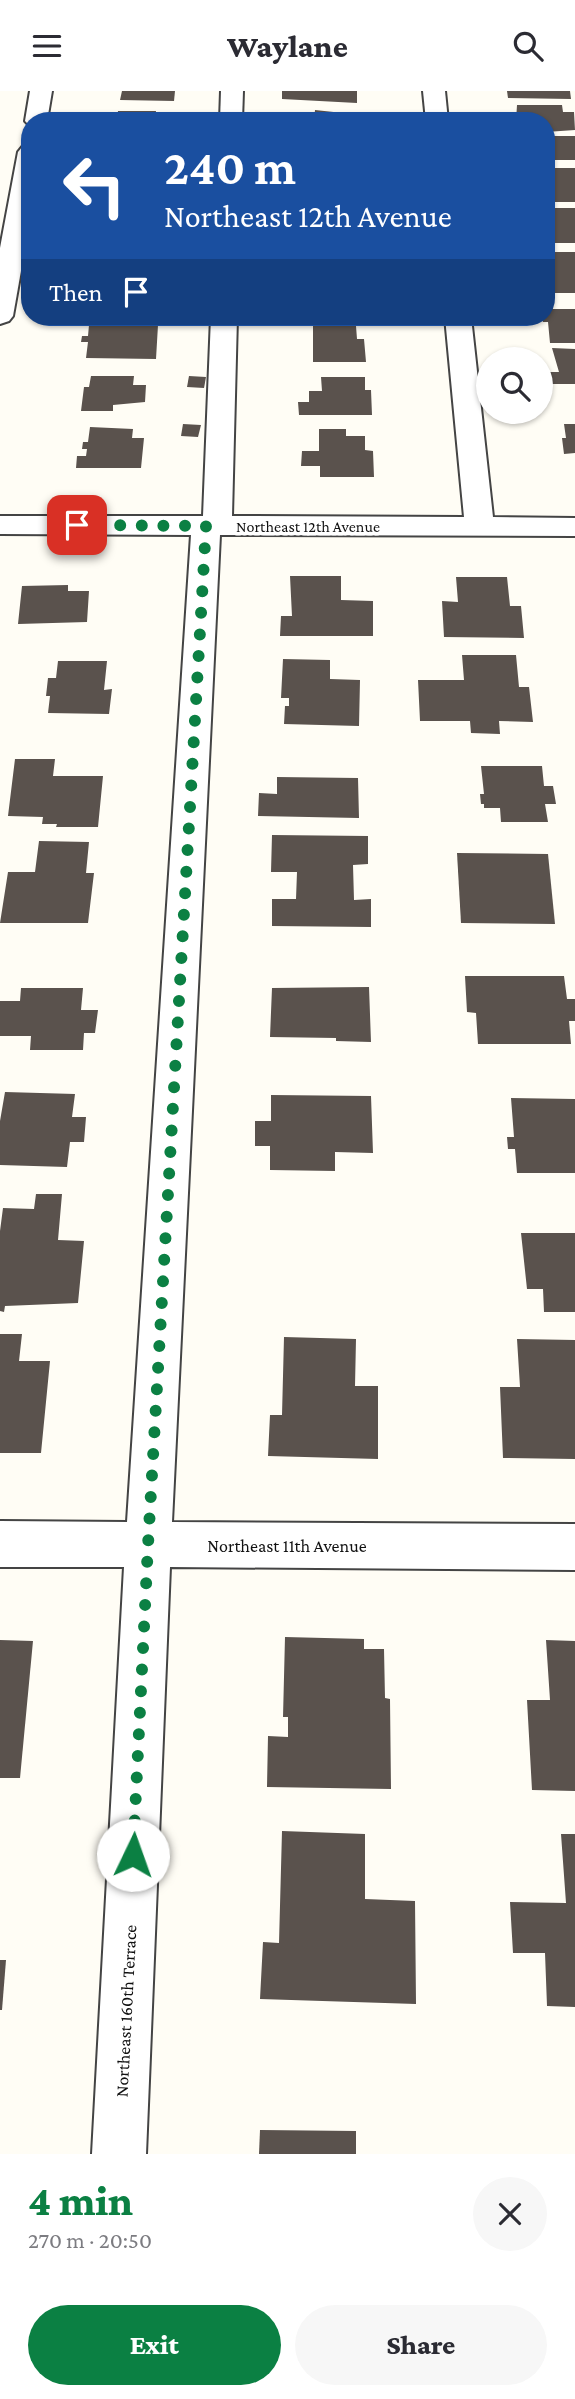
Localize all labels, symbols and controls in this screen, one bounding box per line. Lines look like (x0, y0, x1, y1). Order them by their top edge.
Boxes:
icon: menu (28, 27, 66, 65)
icon: search (509, 27, 547, 65)
text: Waylane (227, 28, 348, 64)
icon: left (49, 140, 140, 231)
text: 240 m (164, 140, 296, 195)
text: Northeast 12th Avenue (164, 198, 452, 234)
icon: arrive (117, 273, 155, 311)
text: Then (49, 278, 103, 307)
map controls (476, 347, 553, 424)
button: search (476, 347, 553, 424)
pin (47, 495, 107, 555)
icon: arrive (58, 506, 96, 544)
street label: Northeast 12th Avenue (236, 518, 380, 535)
street label: Northeast 11th Avenue (207, 1536, 367, 1556)
position arrow (96, 1818, 170, 1892)
street label: Northeast 160th Terrace (111, 1924, 141, 2098)
text: 4 min (28, 2177, 133, 2224)
button: close (473, 2177, 547, 2251)
text: 270 m · 20:50 (28, 2227, 152, 2253)
button: Exit (28, 2305, 281, 2385)
button: Share (295, 2305, 547, 2385)

